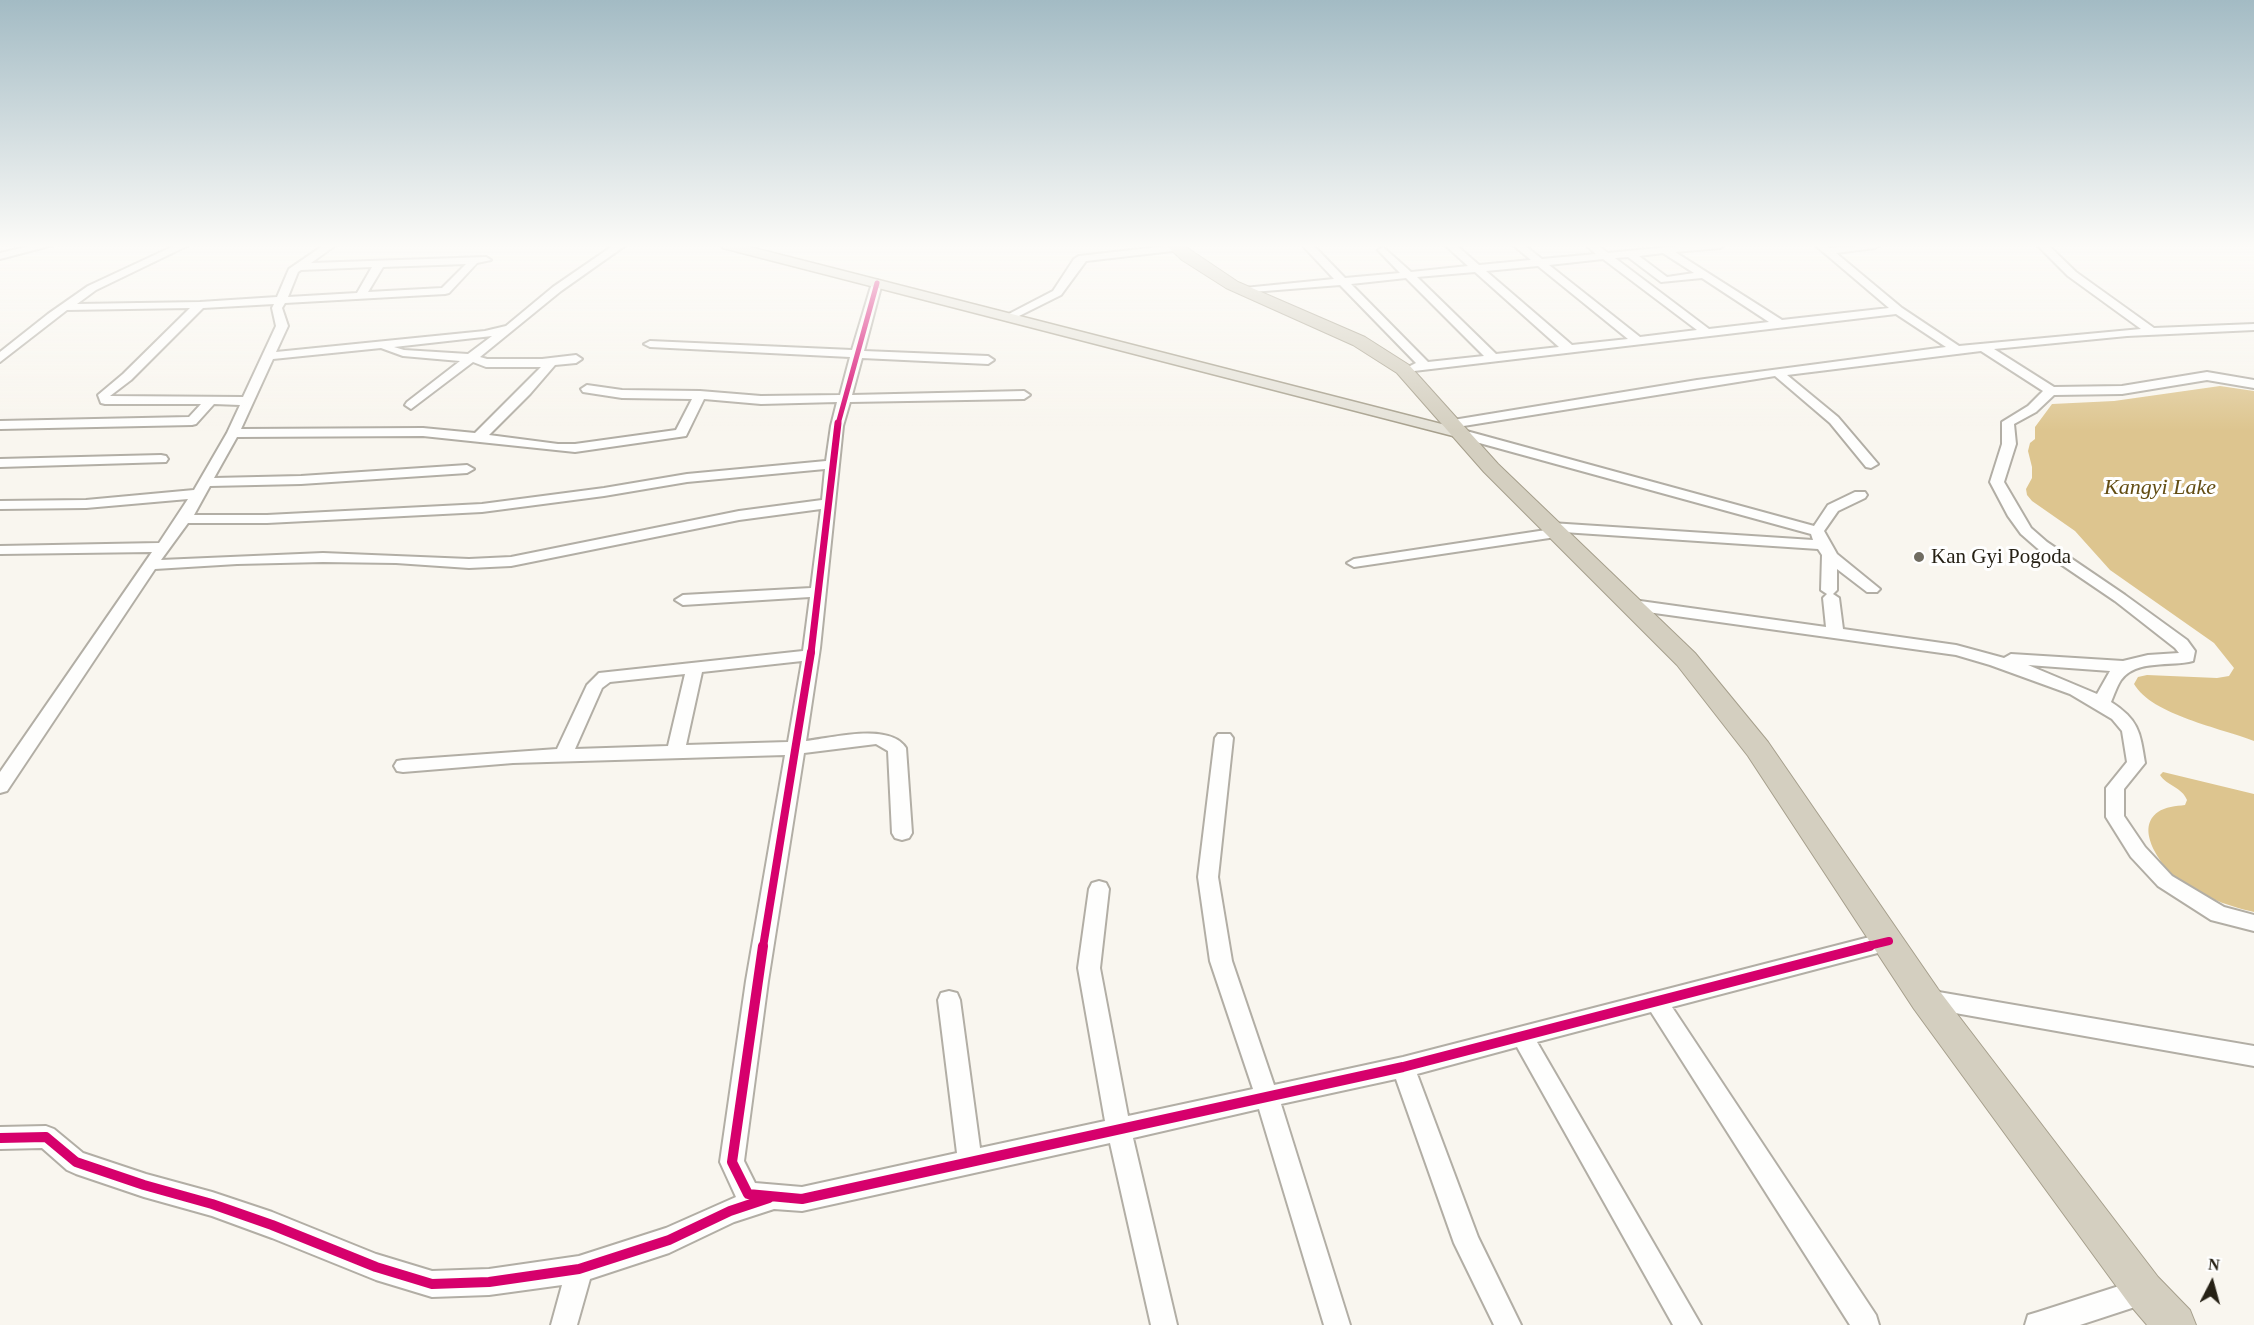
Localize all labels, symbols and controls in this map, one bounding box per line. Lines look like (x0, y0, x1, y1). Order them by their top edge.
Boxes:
water label: Kangyi Lake (2104, 475, 2216, 501)
place label: Kan Gyi Pogoda (1931, 544, 2071, 570)
marker: Kan Gyi Pogoda (1912, 550, 1926, 564)
north arrow (2182, 1253, 2242, 1313)
text: N (2207, 1256, 2221, 1274)

